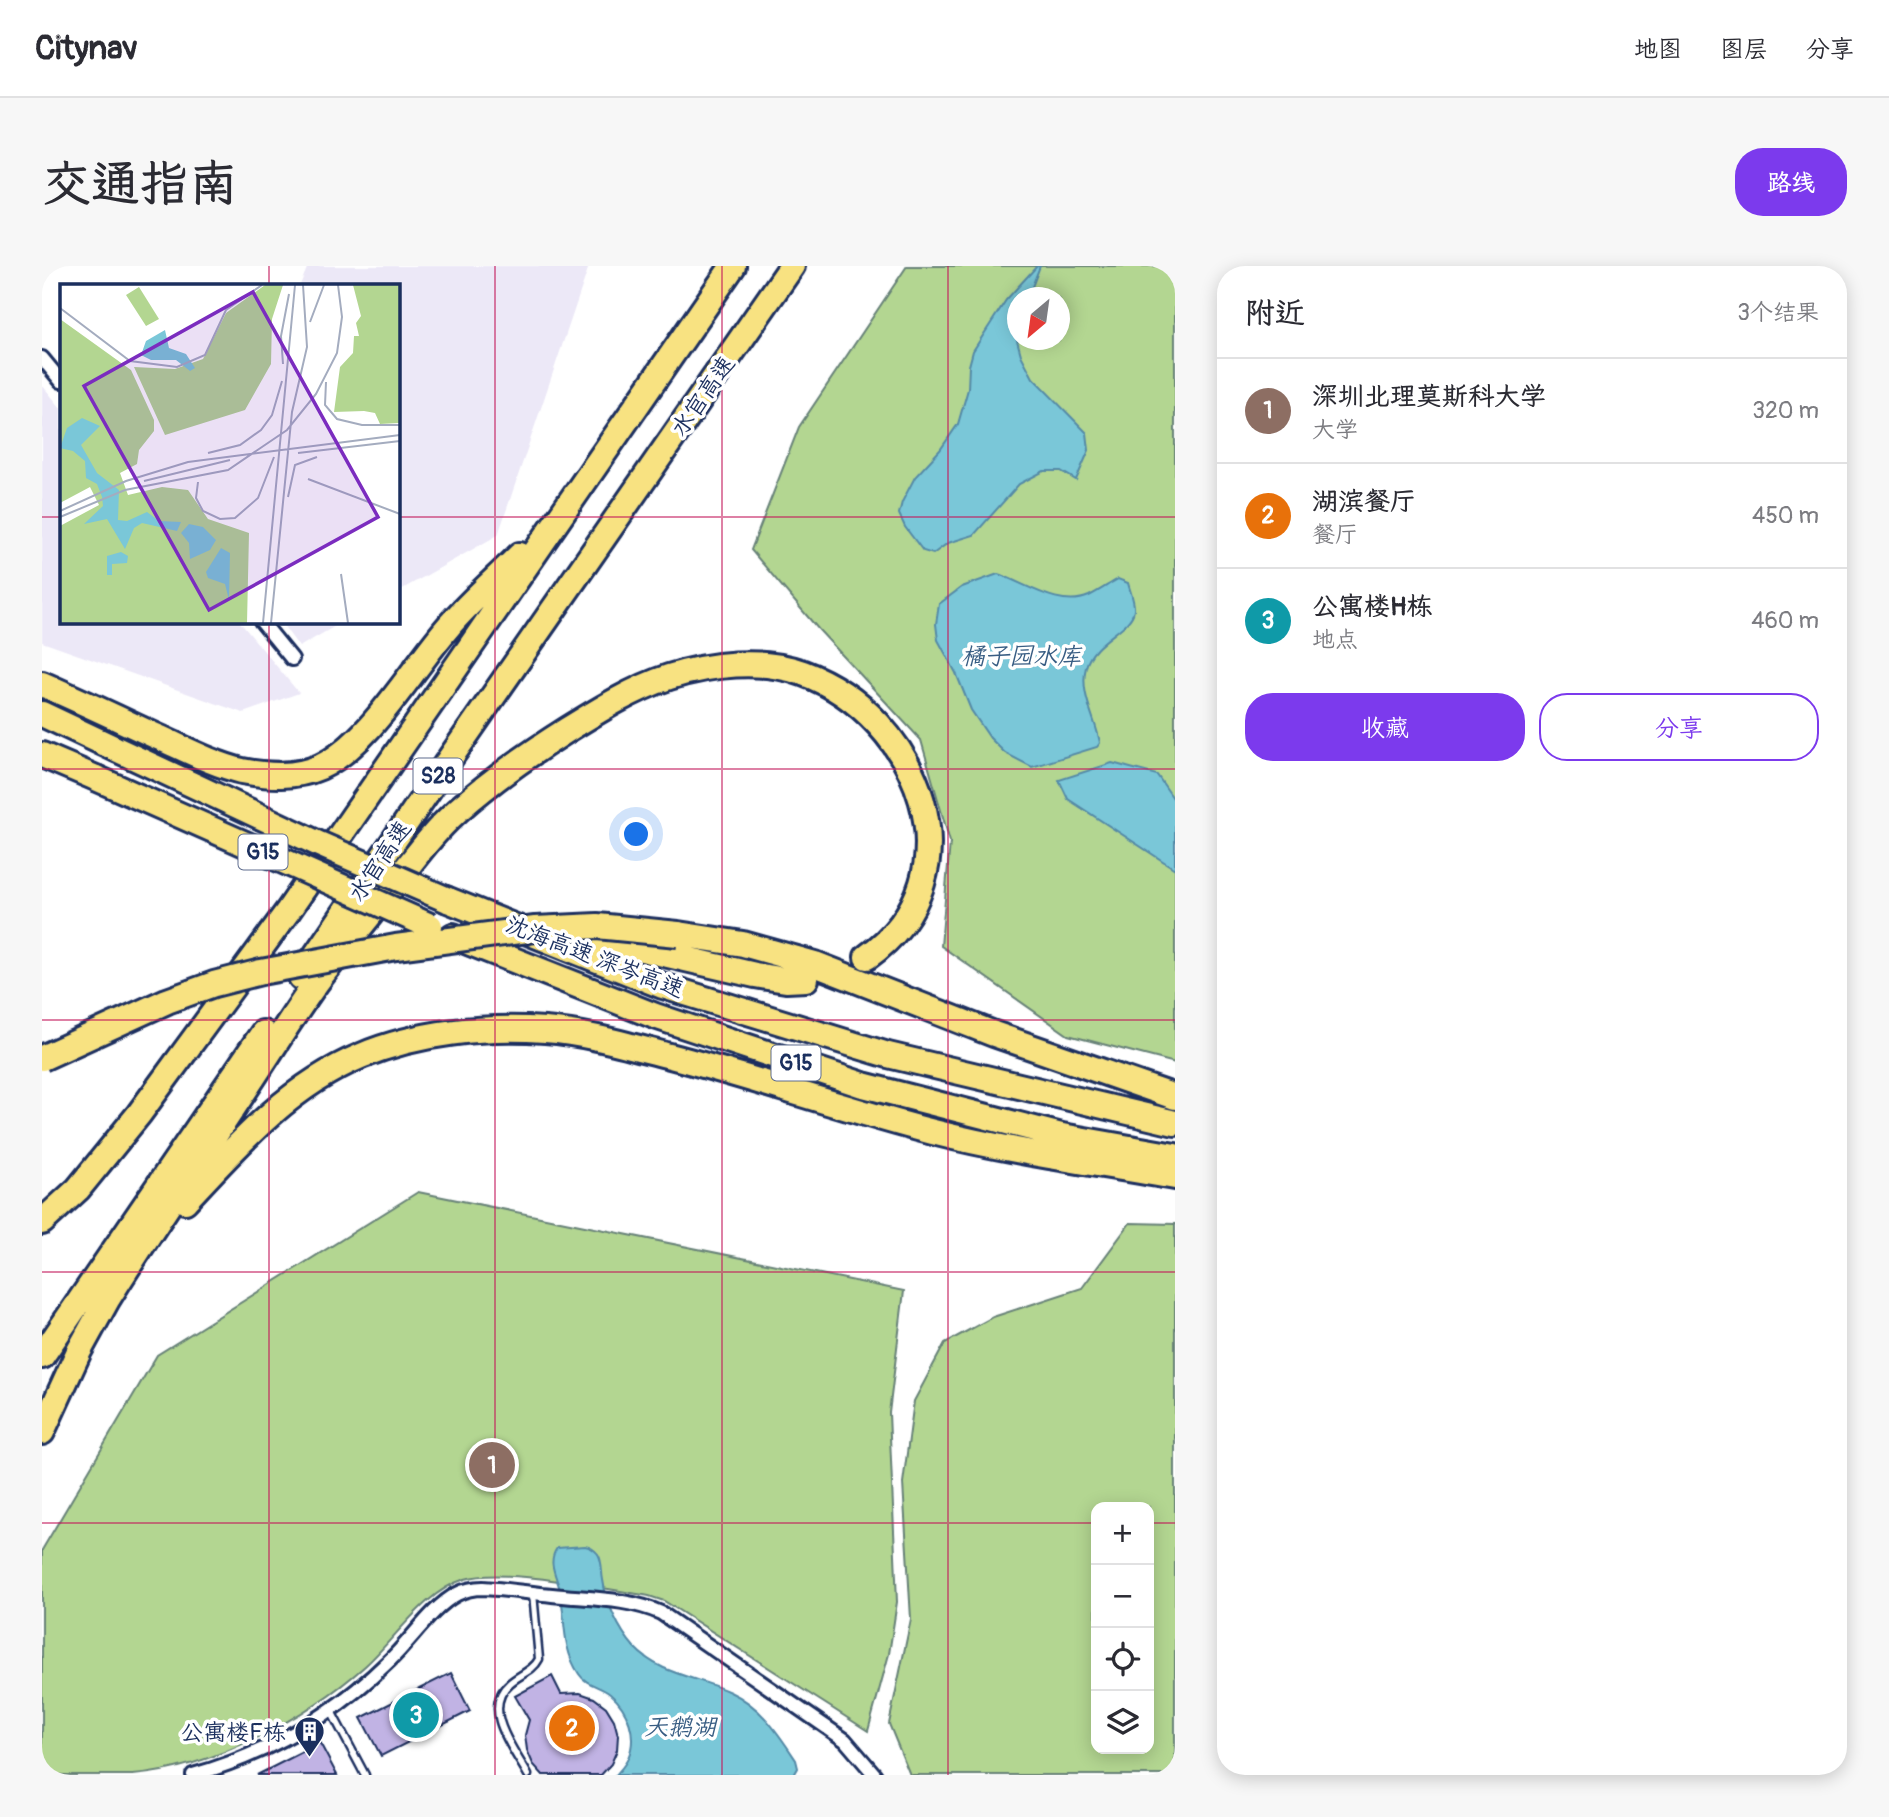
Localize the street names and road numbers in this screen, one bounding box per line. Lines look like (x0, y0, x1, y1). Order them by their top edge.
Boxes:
street label: 水官高速 (665, 350, 741, 442)
road number: S28 (414, 758, 462, 794)
street label: 水官高速 (342, 815, 418, 907)
road number: G15 (238, 834, 288, 870)
street label: 沈海高速 深岑高速 (502, 910, 688, 1004)
road number: G15 (772, 1046, 820, 1080)

